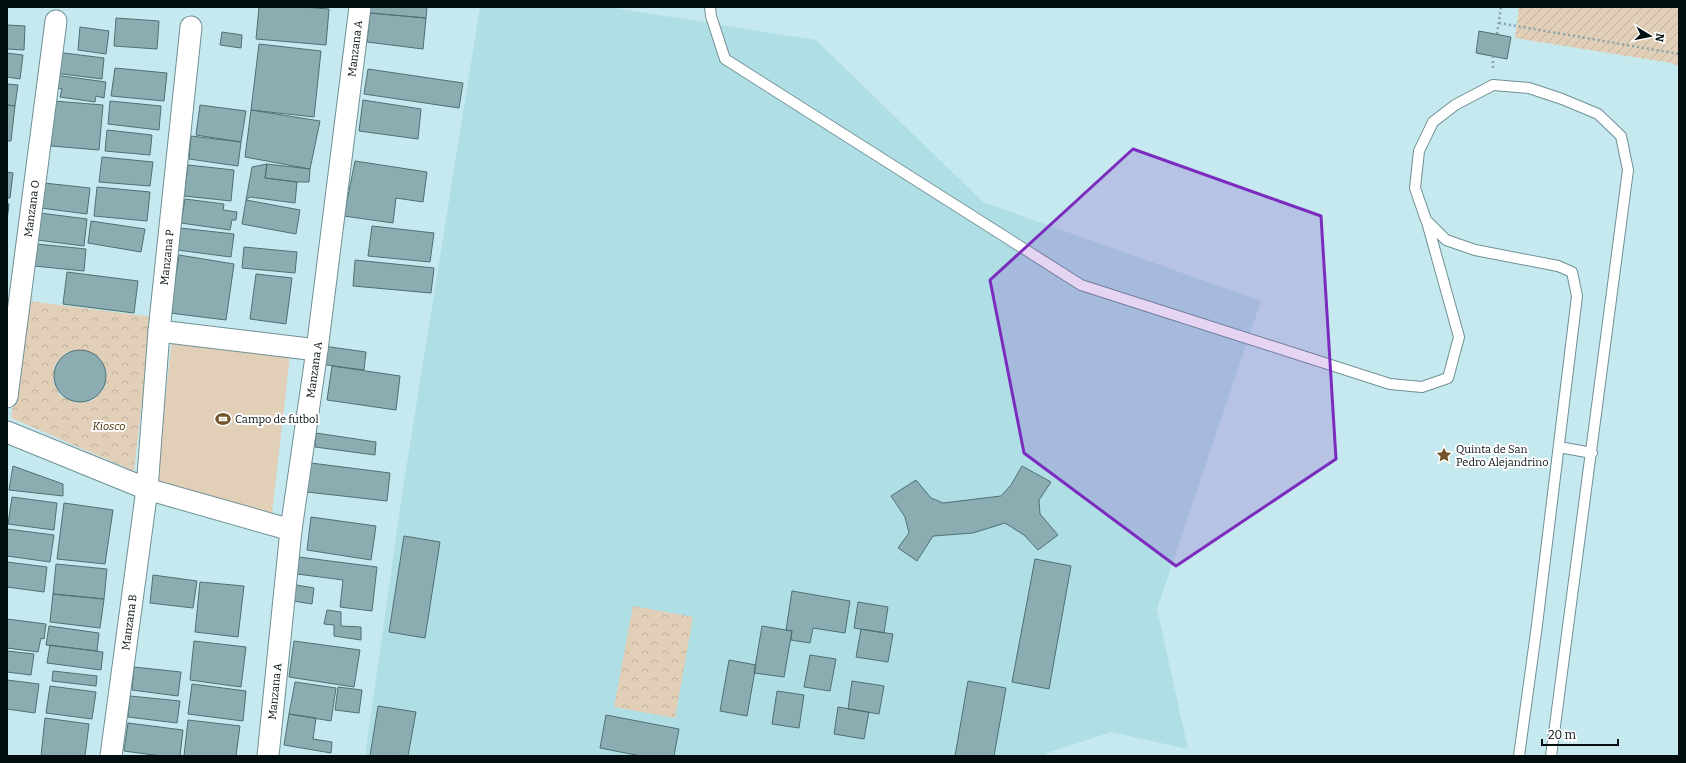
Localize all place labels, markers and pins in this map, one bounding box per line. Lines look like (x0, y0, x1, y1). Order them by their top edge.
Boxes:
sports icon: Campo de futbol (214, 410, 232, 428)
place label: Campo de futbol (235, 413, 319, 426)
place label: Quinta de San Pedro Alejandrino (1456, 443, 1548, 469)
place icon: Quinta de San Pedro Alejandrino (1435, 446, 1453, 464)

